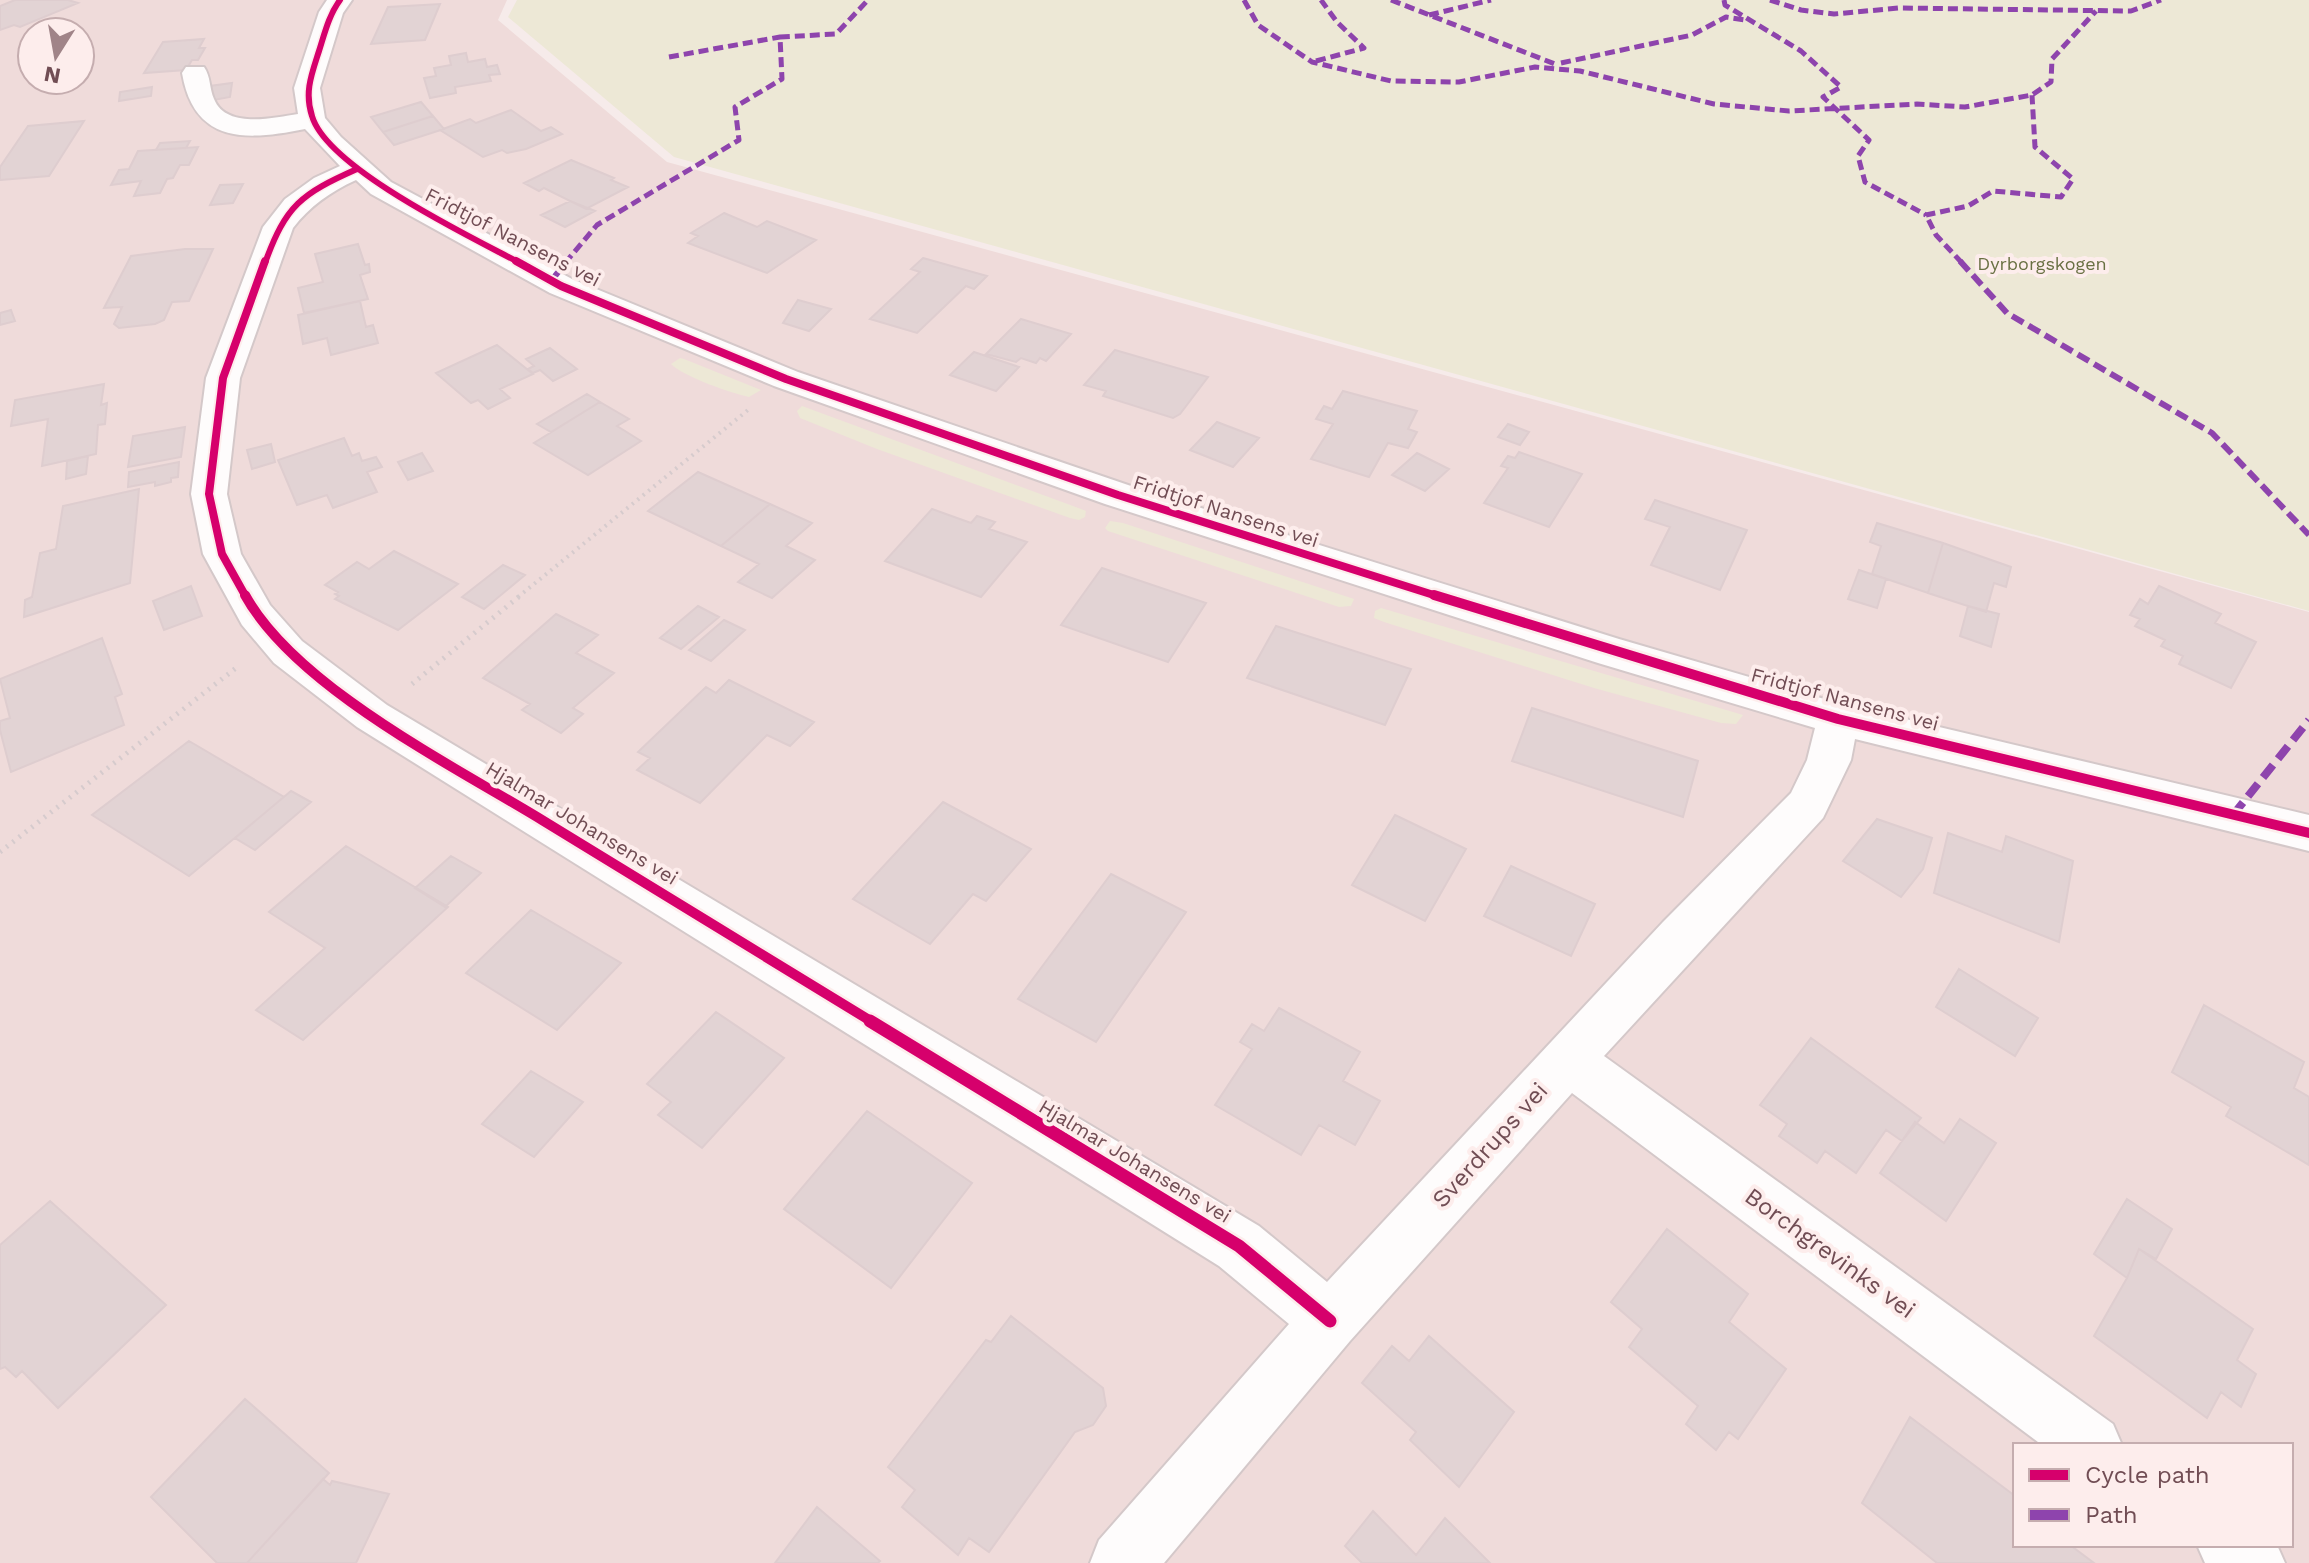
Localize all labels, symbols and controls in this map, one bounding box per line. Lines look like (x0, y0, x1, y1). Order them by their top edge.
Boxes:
north arrow (16, 16, 96, 96)
text: N (42, 61, 63, 89)
street label: Fridtjof Nansens vei (421, 182, 605, 292)
park label: Dyrborgskogen (1977, 253, 2107, 274)
street label: Fridtjof Nansens vei (1130, 470, 1322, 552)
street label: Fridtjof Nansens vei (1748, 662, 1942, 736)
street label: Hjalmar Johansens vei (482, 756, 682, 890)
street label: Sverdrups vei (1427, 1077, 1553, 1213)
street label: Hjalmar Johansens vei (1035, 1094, 1235, 1228)
street label: Borchgrevinks vei (1739, 1182, 1921, 1324)
legend (2013, 1443, 2293, 1547)
text: Cycle path (2085, 1461, 2210, 1489)
text: Path (2085, 1501, 2138, 1529)

